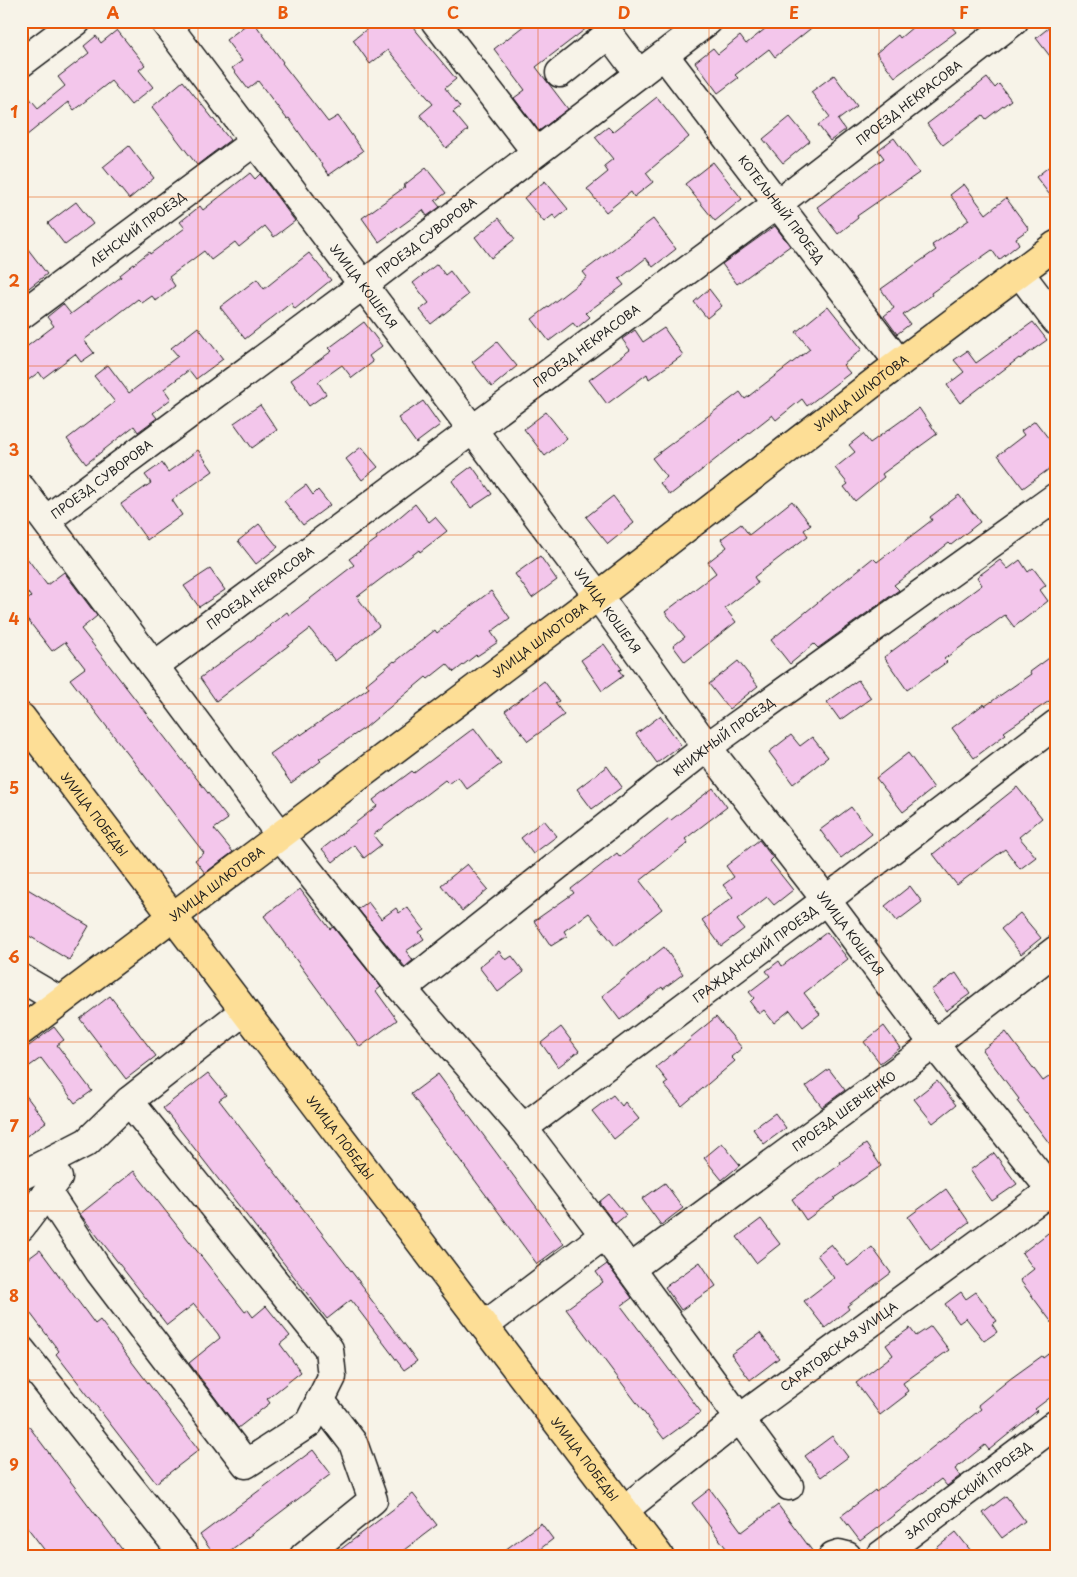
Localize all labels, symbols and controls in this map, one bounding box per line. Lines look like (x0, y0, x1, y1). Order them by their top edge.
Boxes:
text: A (107, 0, 120, 24)
text: B (278, 0, 289, 24)
text: C (447, 0, 459, 24)
text: D (618, 0, 630, 24)
text: E (789, 0, 799, 24)
text: F (959, 0, 969, 24)
street label: ПРОЕЗД НЕКРАСОВА (852, 55, 966, 149)
text: 1 (10, 99, 18, 123)
street label: КОТЕЛЬНЫЙ ПРОЕЗД (735, 151, 829, 267)
street label: ЛЕНСКИЙ ПРОЕЗД (86, 187, 189, 270)
street label: ПРОЕЗД СУВОРОВА (372, 192, 480, 281)
street label: УЛИЦА КОШЕЛЯ (326, 240, 402, 332)
text: 2 (8, 268, 20, 292)
street label: ПРОЕЗД НЕКРАСОВА (529, 300, 644, 391)
street label: УЛИЦА ШЛЮТОВА (810, 350, 912, 435)
street label: ПРОЕЗД СУВОРОВА (47, 435, 156, 523)
text: 3 (9, 437, 19, 461)
street label: ПРОЕЗД НЕКРАСОВА (203, 541, 318, 633)
street label: УЛИЦА КОШЕЛЯ (571, 564, 645, 657)
street label: УЛИЦА ШЛЮТОВА (489, 598, 592, 681)
text: 4 (9, 606, 20, 630)
street label: КНИЖНЫЙ ПРОЕЗД (669, 693, 778, 780)
street label: УЛИЦА ПОБЕДЫ (57, 768, 133, 860)
text: 5 (9, 775, 19, 799)
street label: УЛИЦА ШЛЮТОВА (165, 842, 268, 925)
street label: УЛИЦА КОШЕЛЯ (813, 887, 889, 979)
street label: ГРАЖДАНСКИЙ ПРОЕЗД (689, 901, 821, 1006)
text: 6 (8, 944, 20, 968)
street label: ПРОЕЗД ШЕВЧЕНКО (788, 1066, 900, 1155)
street label: УЛИЦА ПОБЕДЫ (303, 1091, 378, 1183)
text: 7 (9, 1113, 19, 1137)
text: 8 (9, 1283, 19, 1307)
street label: САРАТОВСКАЯ УЛИЦА (776, 1297, 901, 1395)
street label: УЛИЦА ПОБЕДЫ (547, 1413, 623, 1505)
street label: ЗАПОРОЖСКИЙ ПРОЕЗД (901, 1437, 1035, 1543)
text: 9 (9, 1452, 19, 1476)

